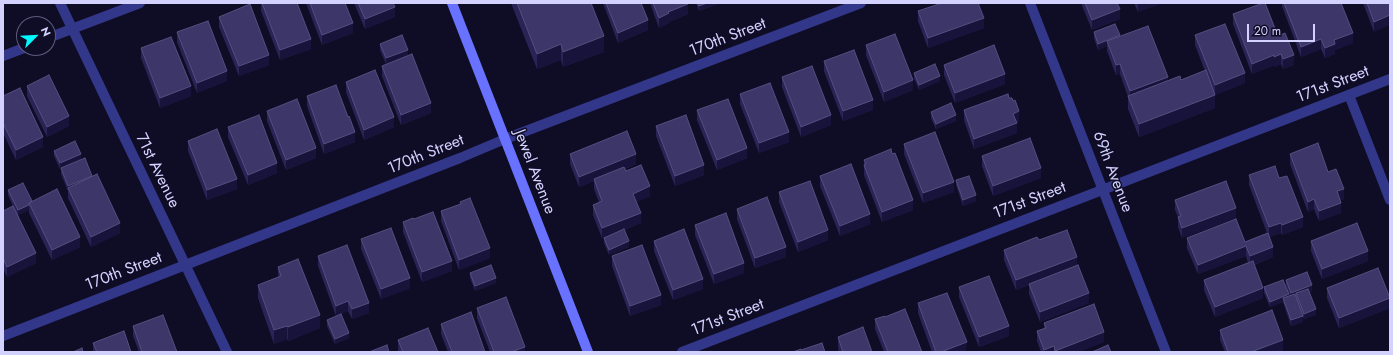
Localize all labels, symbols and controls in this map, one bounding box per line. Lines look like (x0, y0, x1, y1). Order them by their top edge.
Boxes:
street label: 170th Street (687, 15, 769, 61)
north arrow (16, 16, 56, 56)
scale bar (1249, 16, 1317, 42)
text: 20 m (1254, 22, 1281, 40)
text: N (37, 24, 55, 39)
street label: 171st Street (1294, 62, 1372, 108)
street label: Jewel Avenue (509, 127, 559, 217)
street label: 69th Avenue (1088, 129, 1136, 215)
street label: 71st Avenue (131, 131, 183, 211)
street label: 170th Street (385, 131, 467, 179)
street label: 171st Street (991, 178, 1069, 224)
street label: 170th Street (83, 249, 165, 295)
street label: 171st Street (689, 295, 767, 341)

